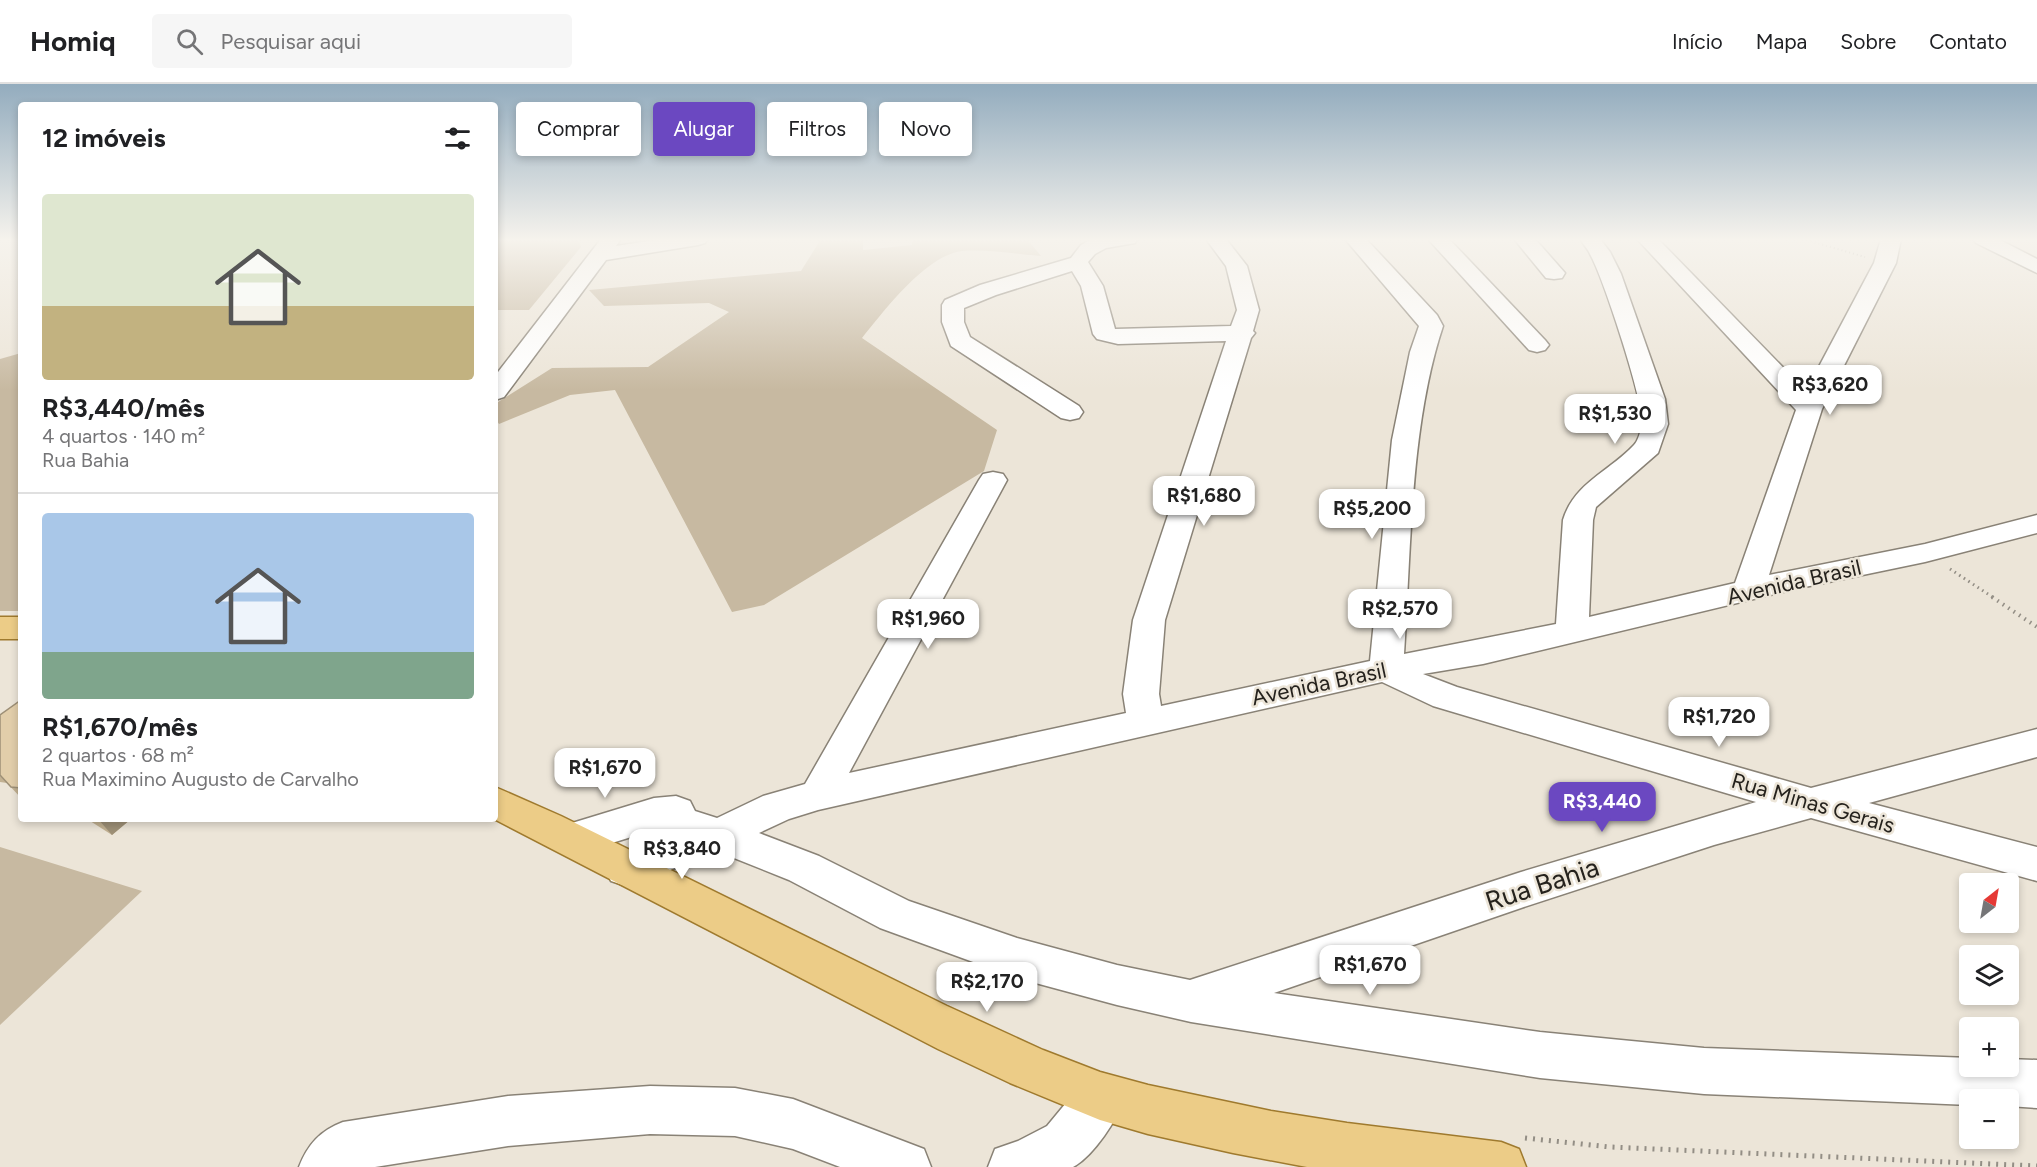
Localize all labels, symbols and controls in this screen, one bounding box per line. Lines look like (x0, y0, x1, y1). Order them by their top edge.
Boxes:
search box (152, 14, 572, 68)
text: Homiq (30, 24, 116, 58)
icon: search (173, 25, 206, 58)
text: Pesquisar aqui (221, 28, 361, 55)
text: Início (1672, 29, 1723, 54)
text: Mapa (1756, 29, 1807, 54)
text: Sobre (1840, 29, 1896, 54)
text: Contato (1929, 29, 2007, 54)
chip: Comprar (516, 102, 641, 156)
chip: Alugar (653, 102, 755, 156)
chip: Filtros (767, 102, 867, 156)
chip: Novo (879, 102, 972, 156)
text: 12 imóveis (42, 122, 166, 154)
icon: filters (441, 122, 474, 155)
icon: home (204, 233, 312, 341)
pin: R$3,620 (1775, 365, 1885, 416)
text: R$3,620 (1792, 372, 1868, 396)
text: R$3,440/mês (42, 392, 205, 424)
pin: R$1,530 (1560, 394, 1670, 445)
text: R$1,530 (1578, 401, 1652, 425)
text: 4 quartos · 140 m² (42, 424, 205, 448)
text: Rua Bahia (42, 448, 129, 472)
pin: R$1,680 (1149, 476, 1259, 527)
text: R$1,680 (1167, 483, 1241, 507)
pin: R$5,200 (1317, 489, 1427, 540)
text: R$5,200 (1333, 496, 1411, 520)
icon: home (204, 552, 312, 660)
street label: Avenida Brasil (1724, 553, 1864, 611)
pin: R$2,570 (1345, 589, 1455, 640)
text: R$2,570 (1362, 596, 1438, 620)
pin: R$1,960 (873, 599, 983, 650)
text: R$1,960 (891, 606, 965, 630)
street label: Avenida Brasil (1249, 657, 1389, 711)
pin: R$1,720 (1664, 697, 1774, 748)
text: R$1,720 (1682, 704, 1756, 728)
text: R$1,670/mês (42, 711, 198, 743)
text: 2 quartos · 68 m² (42, 743, 194, 767)
pin: R$1,670 (550, 748, 660, 799)
text: R$1,670 (568, 755, 642, 779)
text: Rua Maximino Augusto de Carvalho (42, 767, 359, 791)
street label: Rua Minas Gerais (1728, 767, 1898, 839)
pin: R$3,440 (1547, 782, 1657, 833)
text: R$3,440 (1563, 789, 1641, 813)
pin: R$3,840 (627, 829, 737, 880)
text: R$3,840 (643, 836, 721, 860)
street label: Rua Bahia (1481, 850, 1603, 918)
north arrow (1959, 873, 2019, 933)
map controls (1959, 873, 2019, 1149)
pin: R$1,670 (1315, 945, 1425, 996)
button: layers (1959, 945, 2019, 1005)
text: R$1,670 (1333, 952, 1407, 976)
pin: R$2,170 (932, 962, 1042, 1013)
text: R$2,170 (950, 969, 1024, 993)
button: + (1959, 1017, 2019, 1077)
button: − (1959, 1089, 2019, 1149)

